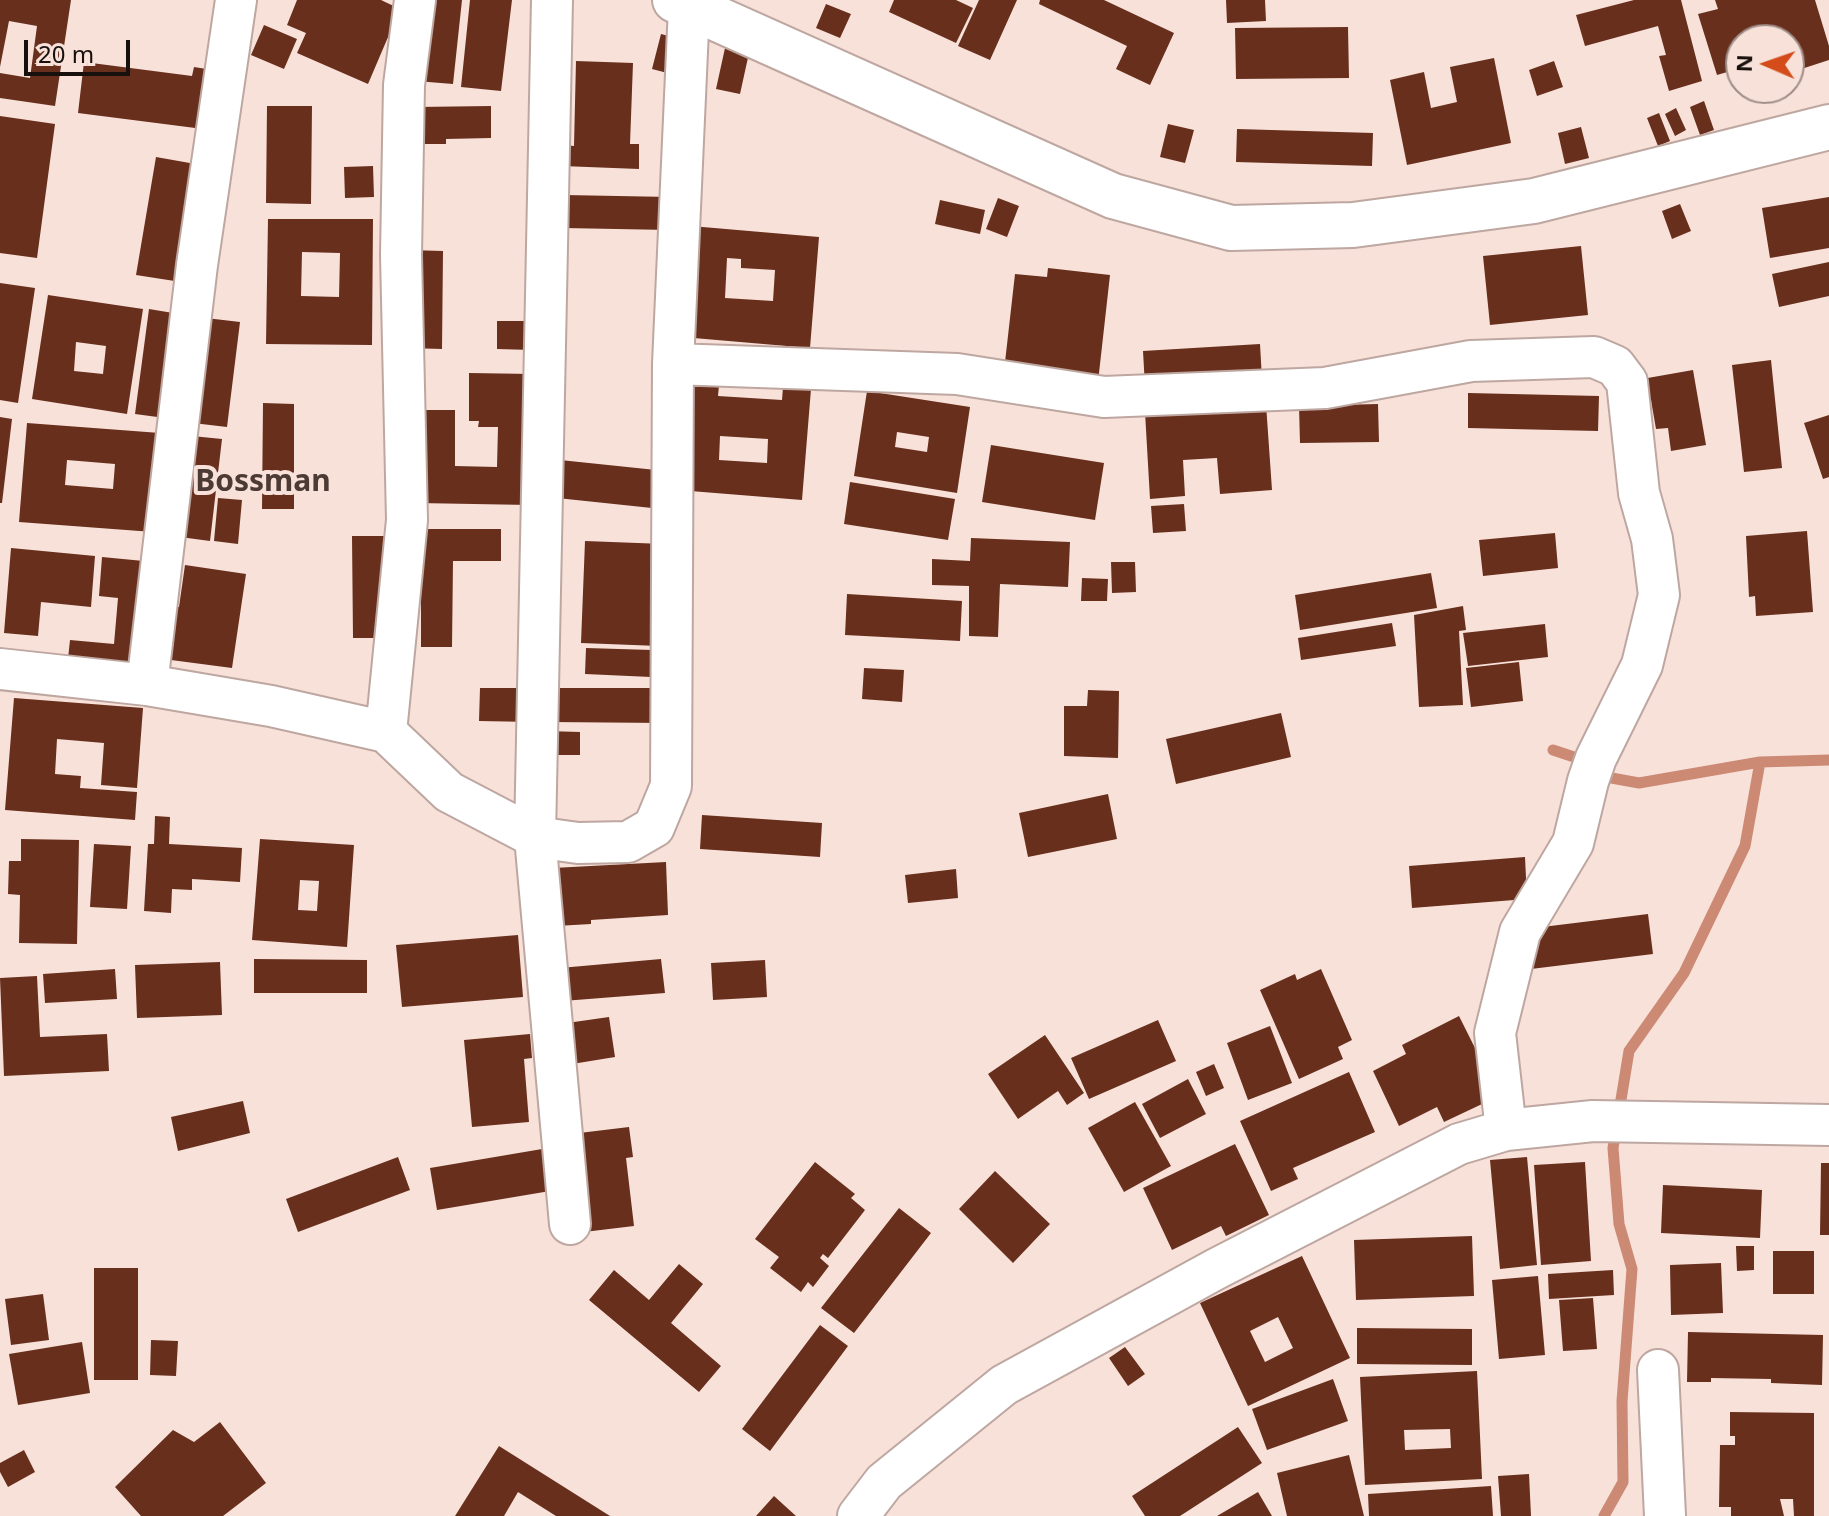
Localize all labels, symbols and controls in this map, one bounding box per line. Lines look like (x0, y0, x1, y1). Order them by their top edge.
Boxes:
scale bar (28, 24, 134, 74)
north arrow (1725, 24, 1805, 104)
text: 20 m (38, 37, 94, 70)
text: N (1728, 54, 1758, 73)
district label: Bossman (195, 464, 331, 500)

